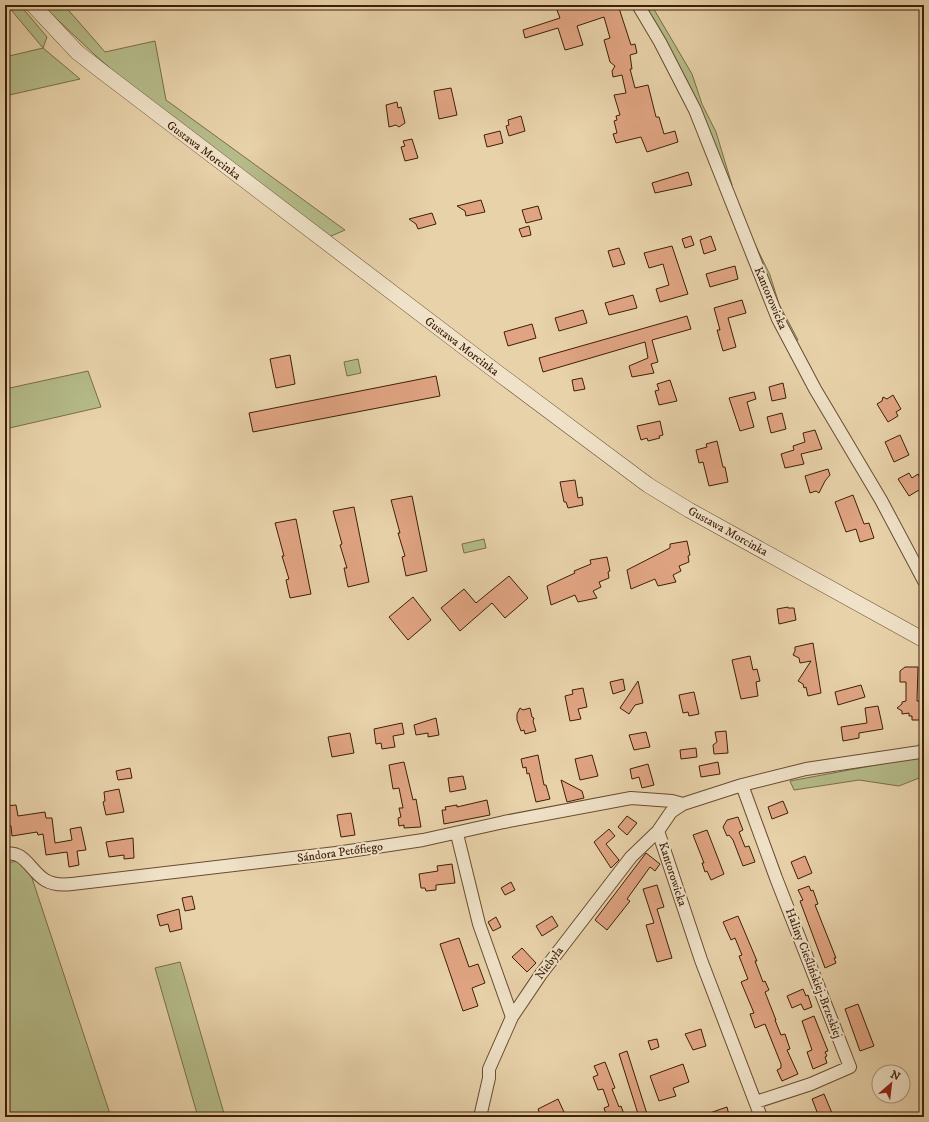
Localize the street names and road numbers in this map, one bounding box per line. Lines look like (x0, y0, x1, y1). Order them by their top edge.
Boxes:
street label: Gustawa Morcinka (164, 118, 244, 184)
street label: Kantorowicka (751, 265, 791, 333)
street label: Gustawa Morcinka (422, 314, 502, 380)
street label: Gustawa Morcinka (685, 503, 771, 560)
street label: Sándora Petőfiego (296, 839, 384, 866)
street label: Kantorowicka (655, 840, 690, 909)
street label: Haliny Cieślińskiej-Brzeskiej (782, 906, 845, 1040)
street label: Niebyła (532, 943, 567, 983)

